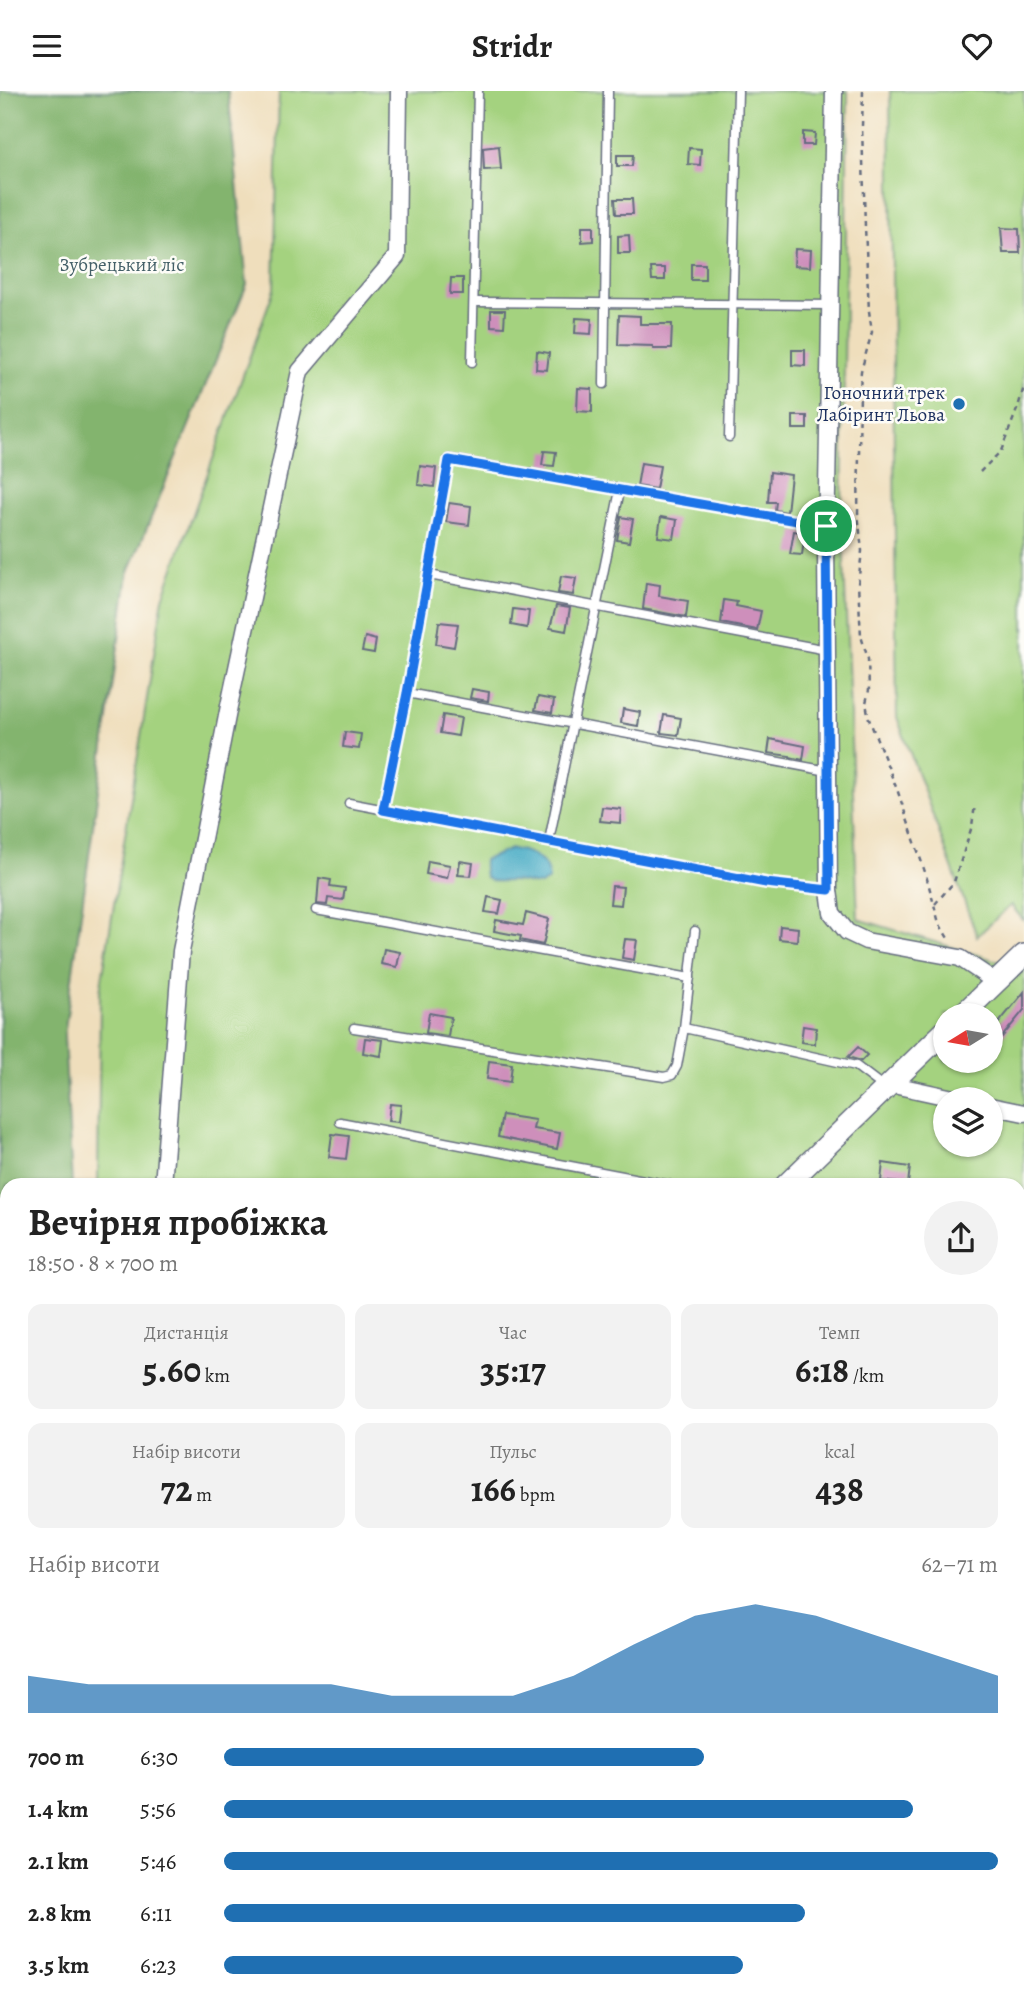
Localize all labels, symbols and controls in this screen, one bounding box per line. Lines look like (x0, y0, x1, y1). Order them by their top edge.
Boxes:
text: Stridr (472, 24, 552, 68)
icon: menu (28, 27, 66, 65)
icon: heart (958, 27, 996, 65)
park label: Зубрецький ліс (60, 252, 184, 278)
place label: Гоночний трек Лабіринт Льова (817, 380, 945, 428)
marker: Гоночний трек Лабіринт Льова (951, 396, 967, 412)
pin (796, 496, 856, 556)
icon: arrive (807, 507, 845, 545)
north arrow (933, 1003, 1003, 1073)
map controls (933, 1003, 1003, 1157)
button: layers (933, 1087, 1003, 1157)
text: Вечірня пробіжка (28, 1196, 328, 1248)
button: share (924, 1201, 998, 1275)
text: 18:50 · 8 × 700 m (28, 1248, 178, 1279)
text: Дистанція (144, 1320, 229, 1346)
text: Час (499, 1320, 527, 1346)
text: Темп (819, 1320, 860, 1346)
text: 5.60 (143, 1346, 201, 1394)
text: 35:17 (480, 1346, 546, 1394)
text: 6:18 (795, 1346, 849, 1394)
text: km (201, 1363, 230, 1389)
text: /km (849, 1363, 884, 1389)
text: Набір висоти (132, 1439, 241, 1465)
text: Пульс (489, 1439, 537, 1465)
text: kcal (824, 1439, 855, 1465)
text: 72 (161, 1465, 192, 1513)
text: 166 (471, 1465, 516, 1513)
text: 438 (816, 1465, 864, 1513)
text: m (192, 1482, 212, 1508)
text: bpm (516, 1482, 555, 1508)
text: Набір висоти (28, 1549, 160, 1580)
text: 62–71 m (921, 1549, 998, 1580)
text: 700 m (28, 1742, 84, 1773)
text: 6:30 (140, 1742, 178, 1773)
text: 1.4 km (28, 1794, 89, 1825)
text: 5:56 (140, 1794, 176, 1825)
text: 2.1 km (28, 1846, 89, 1877)
text: 5:46 (140, 1846, 176, 1877)
text: 2.8 km (28, 1898, 92, 1929)
text: 6:11 (140, 1898, 172, 1929)
text: 3.5 km (28, 1950, 89, 1981)
text: 6:23 (140, 1950, 177, 1981)

